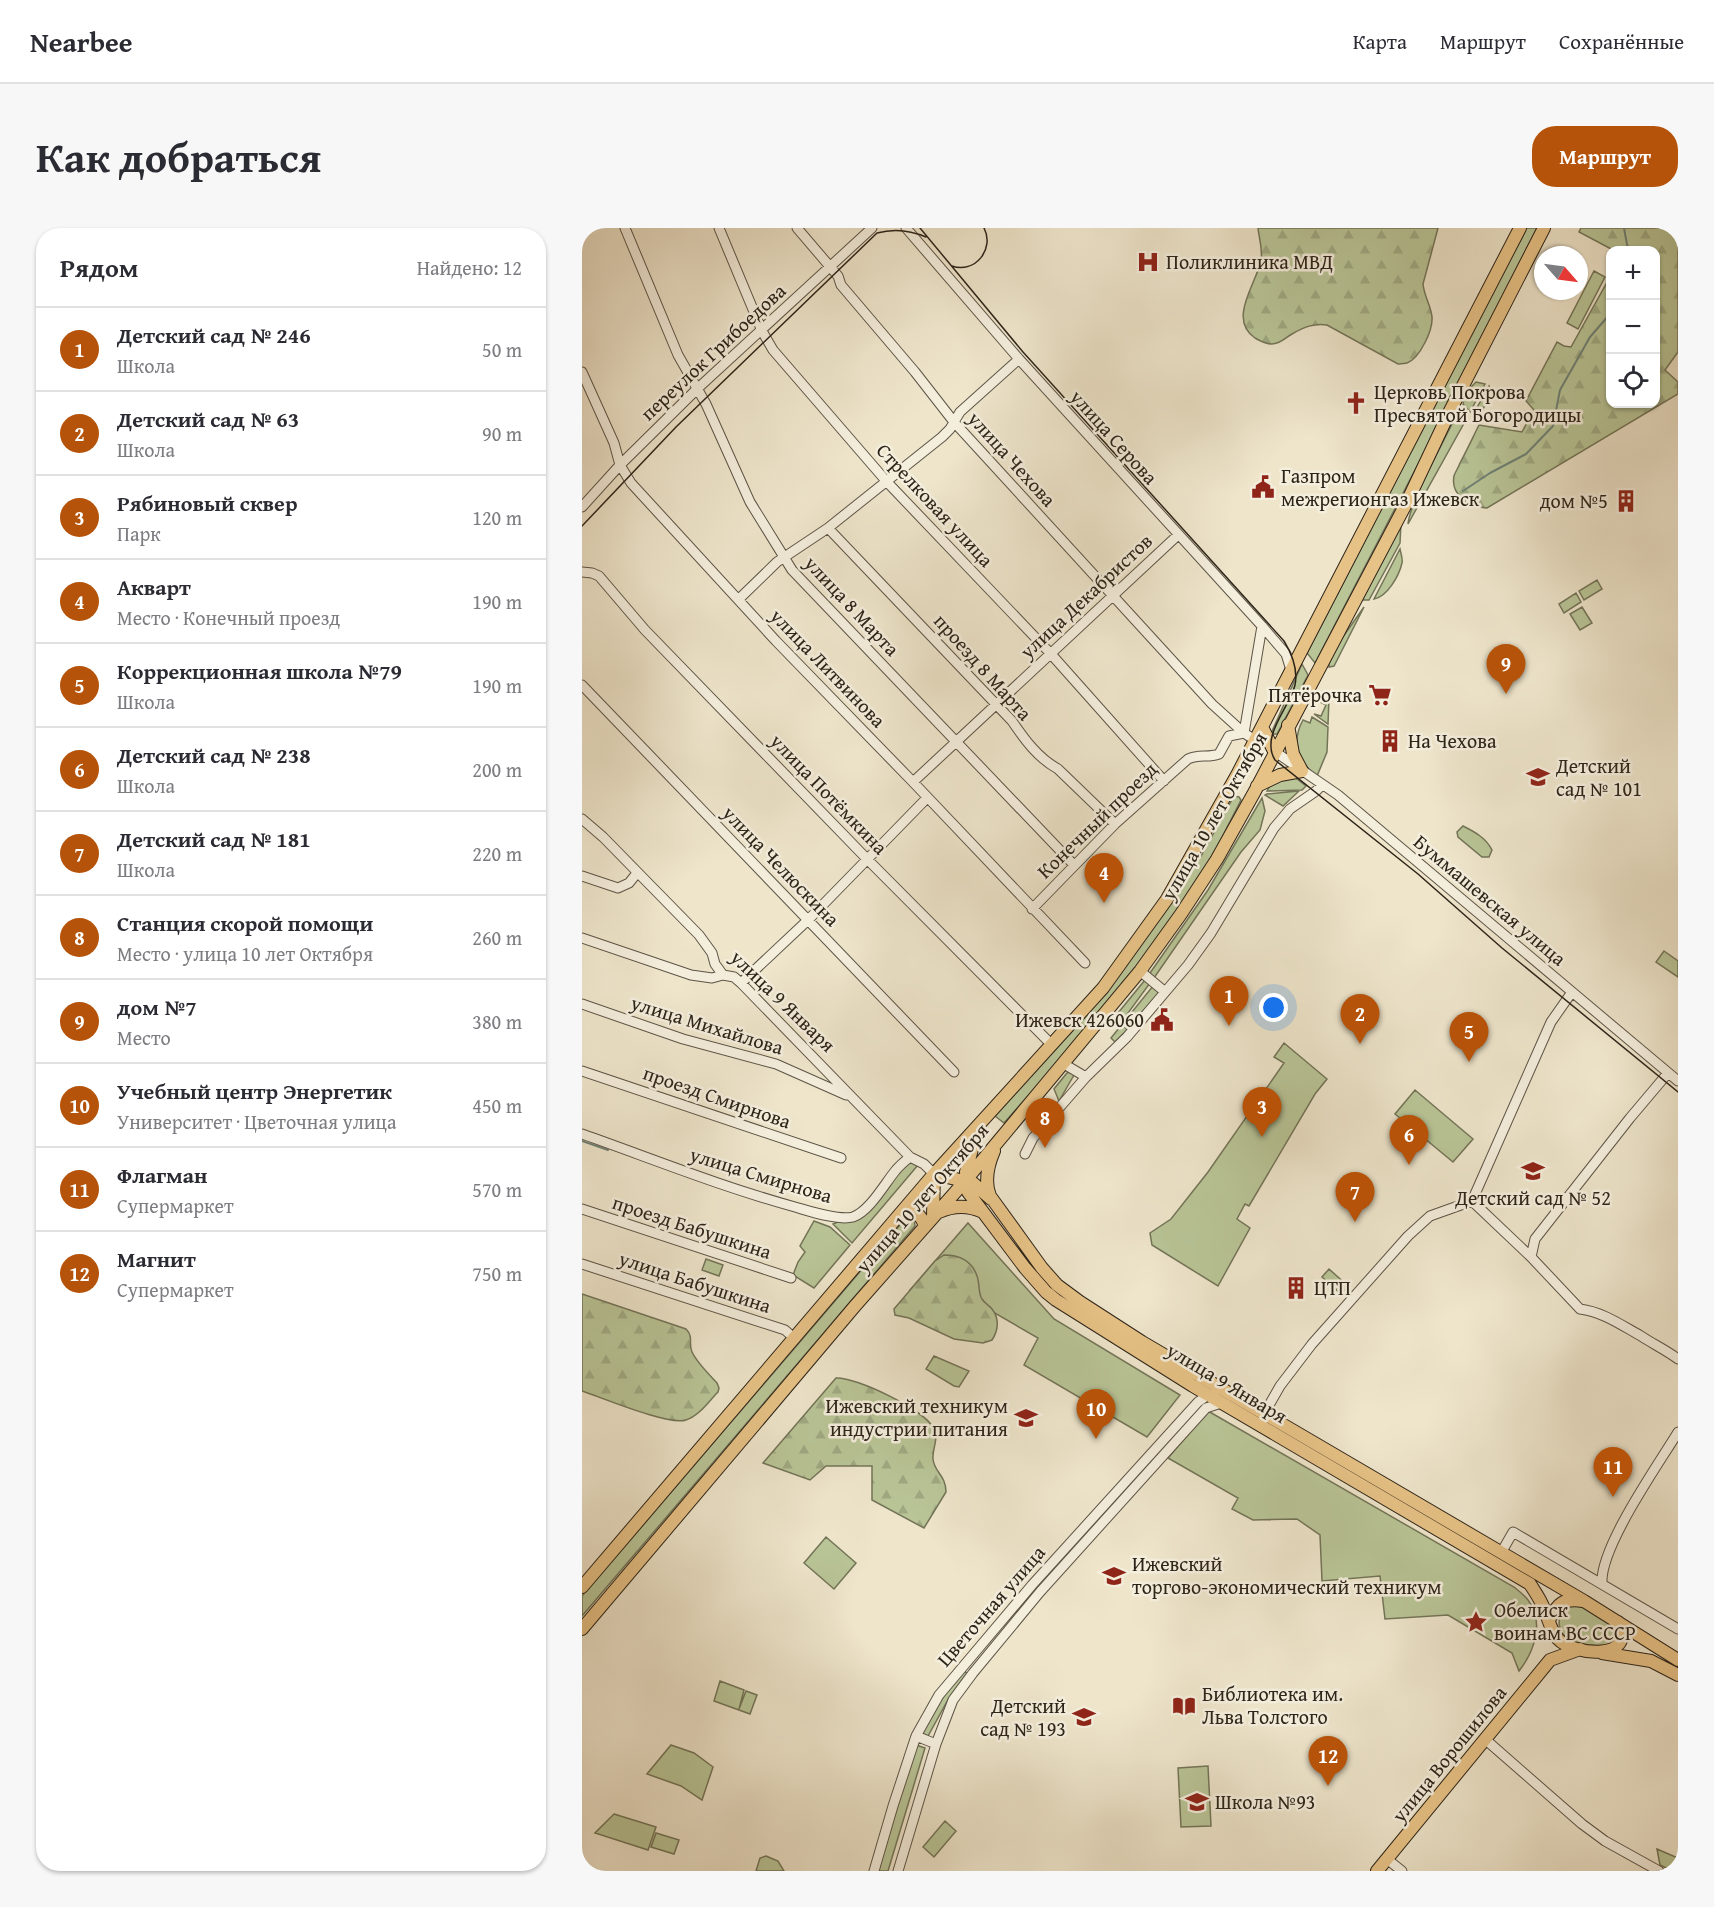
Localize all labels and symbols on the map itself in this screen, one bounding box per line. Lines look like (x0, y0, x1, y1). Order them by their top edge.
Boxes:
north arrow (1534, 246, 1588, 300)
place label: Поликлиника МВД (1166, 247, 1333, 276)
hospital icon: Поликлиника МВД (1135, 249, 1161, 275)
street label: переулок Грибоедова (633, 276, 792, 427)
place label: Церковь Покрова Пресвятой Богородицы (1374, 377, 1581, 429)
street label: улица Серова (1063, 382, 1165, 491)
church icon: Церковь Покрова Пресвятой Богородицы (1343, 390, 1369, 416)
street label: улица Чехова (961, 404, 1063, 513)
street label: Стрелковая улица (870, 436, 1001, 573)
place label: Газпром межрегионгаз Ижевск (1281, 461, 1480, 513)
public building icon: Газпром межрегионгаз Ижевск (1250, 474, 1276, 500)
place label: дом №5 (1540, 486, 1608, 515)
building icon: дом №5 (1613, 488, 1639, 514)
street label: улица Декабристов (1012, 526, 1158, 666)
street label: улица 8 Марта (798, 548, 907, 663)
street label: улица Литвинова (763, 601, 893, 734)
street label: проезд 8 Марта (927, 607, 1040, 727)
pin: 9 (1486, 644, 1526, 694)
place label: Пятёрочка (1268, 680, 1362, 709)
supermarket icon: Пятёрочка (1367, 682, 1393, 708)
street label: улица Потёмкина (763, 726, 895, 861)
street label: улица 10 лет Октября (1153, 726, 1274, 906)
place label: На Чехова (1408, 726, 1497, 755)
building icon: На Чехова (1377, 728, 1403, 754)
place label: Детский сад № 101 (1555, 751, 1642, 803)
street label: Конечный проезд (1030, 754, 1163, 885)
school or university icon: Детский сад № 101 (1525, 764, 1551, 790)
street label: улица Челюскина (715, 798, 847, 933)
street label: Буммашевская улица (1408, 827, 1573, 973)
pin: 4 (1084, 854, 1124, 903)
street label: улица 9 Января (724, 942, 842, 1058)
pin: 1 (1210, 976, 1248, 1026)
street label: улица Михайлова (626, 987, 787, 1062)
your location (1259, 993, 1288, 1022)
pin: 2 (1340, 994, 1380, 1044)
place label: Ижевск 426060 (1015, 1005, 1144, 1034)
public building icon: Ижевск 426060 (1149, 1007, 1175, 1033)
pin: 5 (1450, 1012, 1488, 1062)
street label: проезд Смирнова (639, 1058, 795, 1136)
pin: 3 (1242, 1088, 1282, 1137)
pin: 8 (1026, 1098, 1064, 1148)
street label: улица 10 лет Октября (848, 1116, 995, 1280)
pin: 6 (1390, 1116, 1428, 1165)
street label: улица Смирнова (686, 1139, 836, 1210)
school or university icon: Детский сад № 52 (1520, 1158, 1546, 1184)
pin: 7 (1336, 1172, 1374, 1222)
place label: Детский сад № 52 (1454, 1183, 1611, 1212)
street label: проезд Бабушкина (609, 1187, 776, 1266)
street label: улица Бабушкина (614, 1243, 775, 1320)
place label: ЦТП (1314, 1273, 1351, 1302)
building icon: ЦТП (1283, 1275, 1309, 1301)
street label: улица 9 Января (1161, 1335, 1293, 1430)
pin: 10 (1076, 1390, 1116, 1439)
place label: Ижевский техникум индустрии питания (826, 1391, 1008, 1443)
school or university icon: Ижевский техникум индустрии питания (1013, 1405, 1039, 1431)
pin: 11 (1594, 1448, 1632, 1497)
street label: Цветочная улица (930, 1538, 1052, 1673)
place label: Ижевский торгово-экономический техникум (1132, 1549, 1441, 1601)
school or university icon: Ижевский торгово-экономический техникум (1101, 1563, 1127, 1589)
place label: Обелиск воинам ВС СССР (1494, 1595, 1636, 1647)
place icon: Обелиск воинам ВС СССР (1463, 1609, 1489, 1635)
place label: Библиотека им. Льва Толстого (1202, 1679, 1343, 1731)
street label: улица Ворошилова (1384, 1679, 1513, 1829)
place label: Детский сад № 193 (980, 1691, 1066, 1743)
library icon: Библиотека им. Льва Толстого (1171, 1693, 1197, 1719)
school or university icon: Детский сад № 193 (1071, 1704, 1097, 1730)
pin: 12 (1308, 1736, 1348, 1786)
place label: Школа №93 (1215, 1787, 1315, 1816)
school or university icon: Школа №93 (1184, 1789, 1210, 1815)

